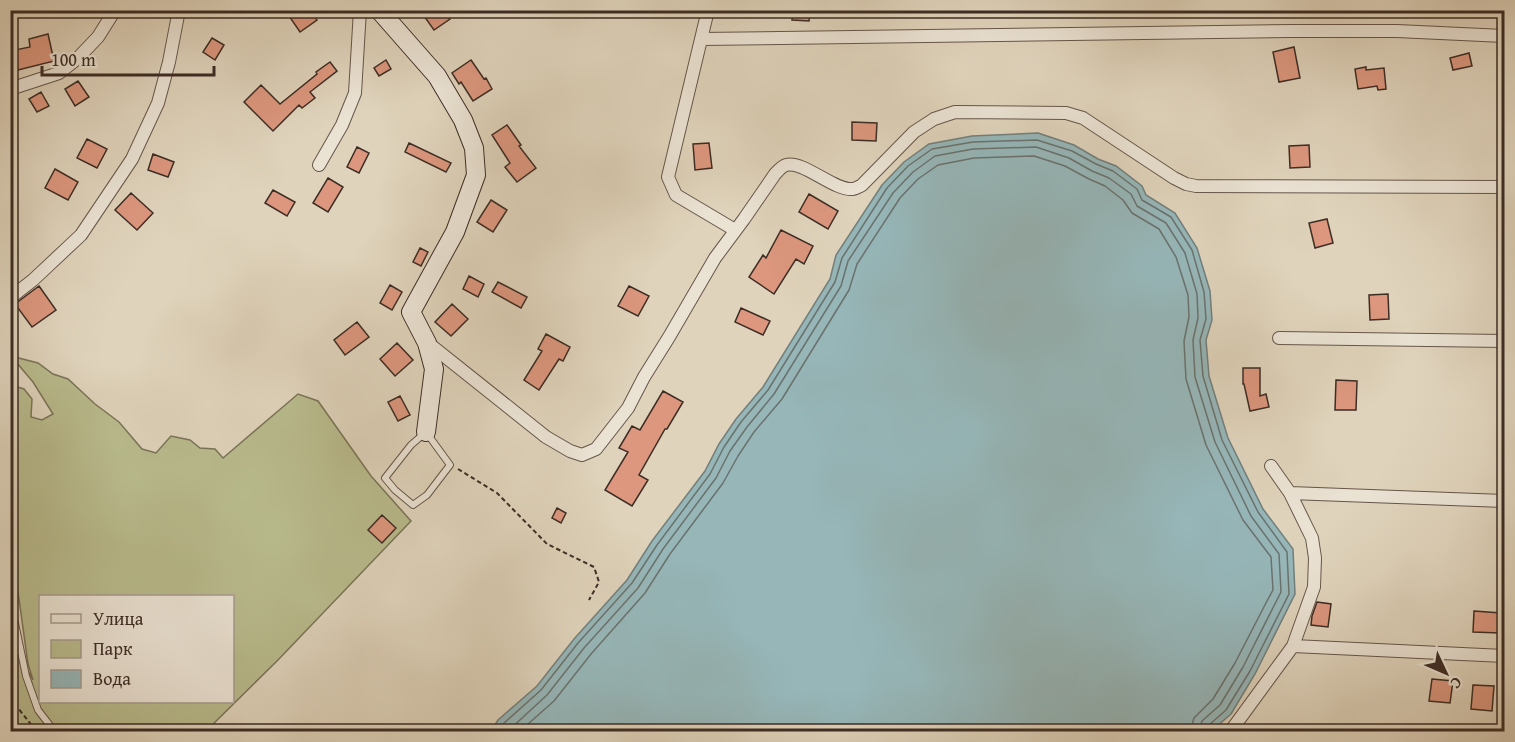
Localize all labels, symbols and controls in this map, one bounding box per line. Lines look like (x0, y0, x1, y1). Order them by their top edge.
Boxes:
scale bar (42, 39, 214, 77)
text: 100 m (51, 46, 96, 73)
legend (39, 595, 234, 703)
text: Улица (93, 605, 144, 632)
text: Парк (93, 635, 133, 662)
north arrow (1416, 643, 1476, 703)
text: Вода (93, 665, 131, 692)
text: С (1445, 672, 1469, 695)

